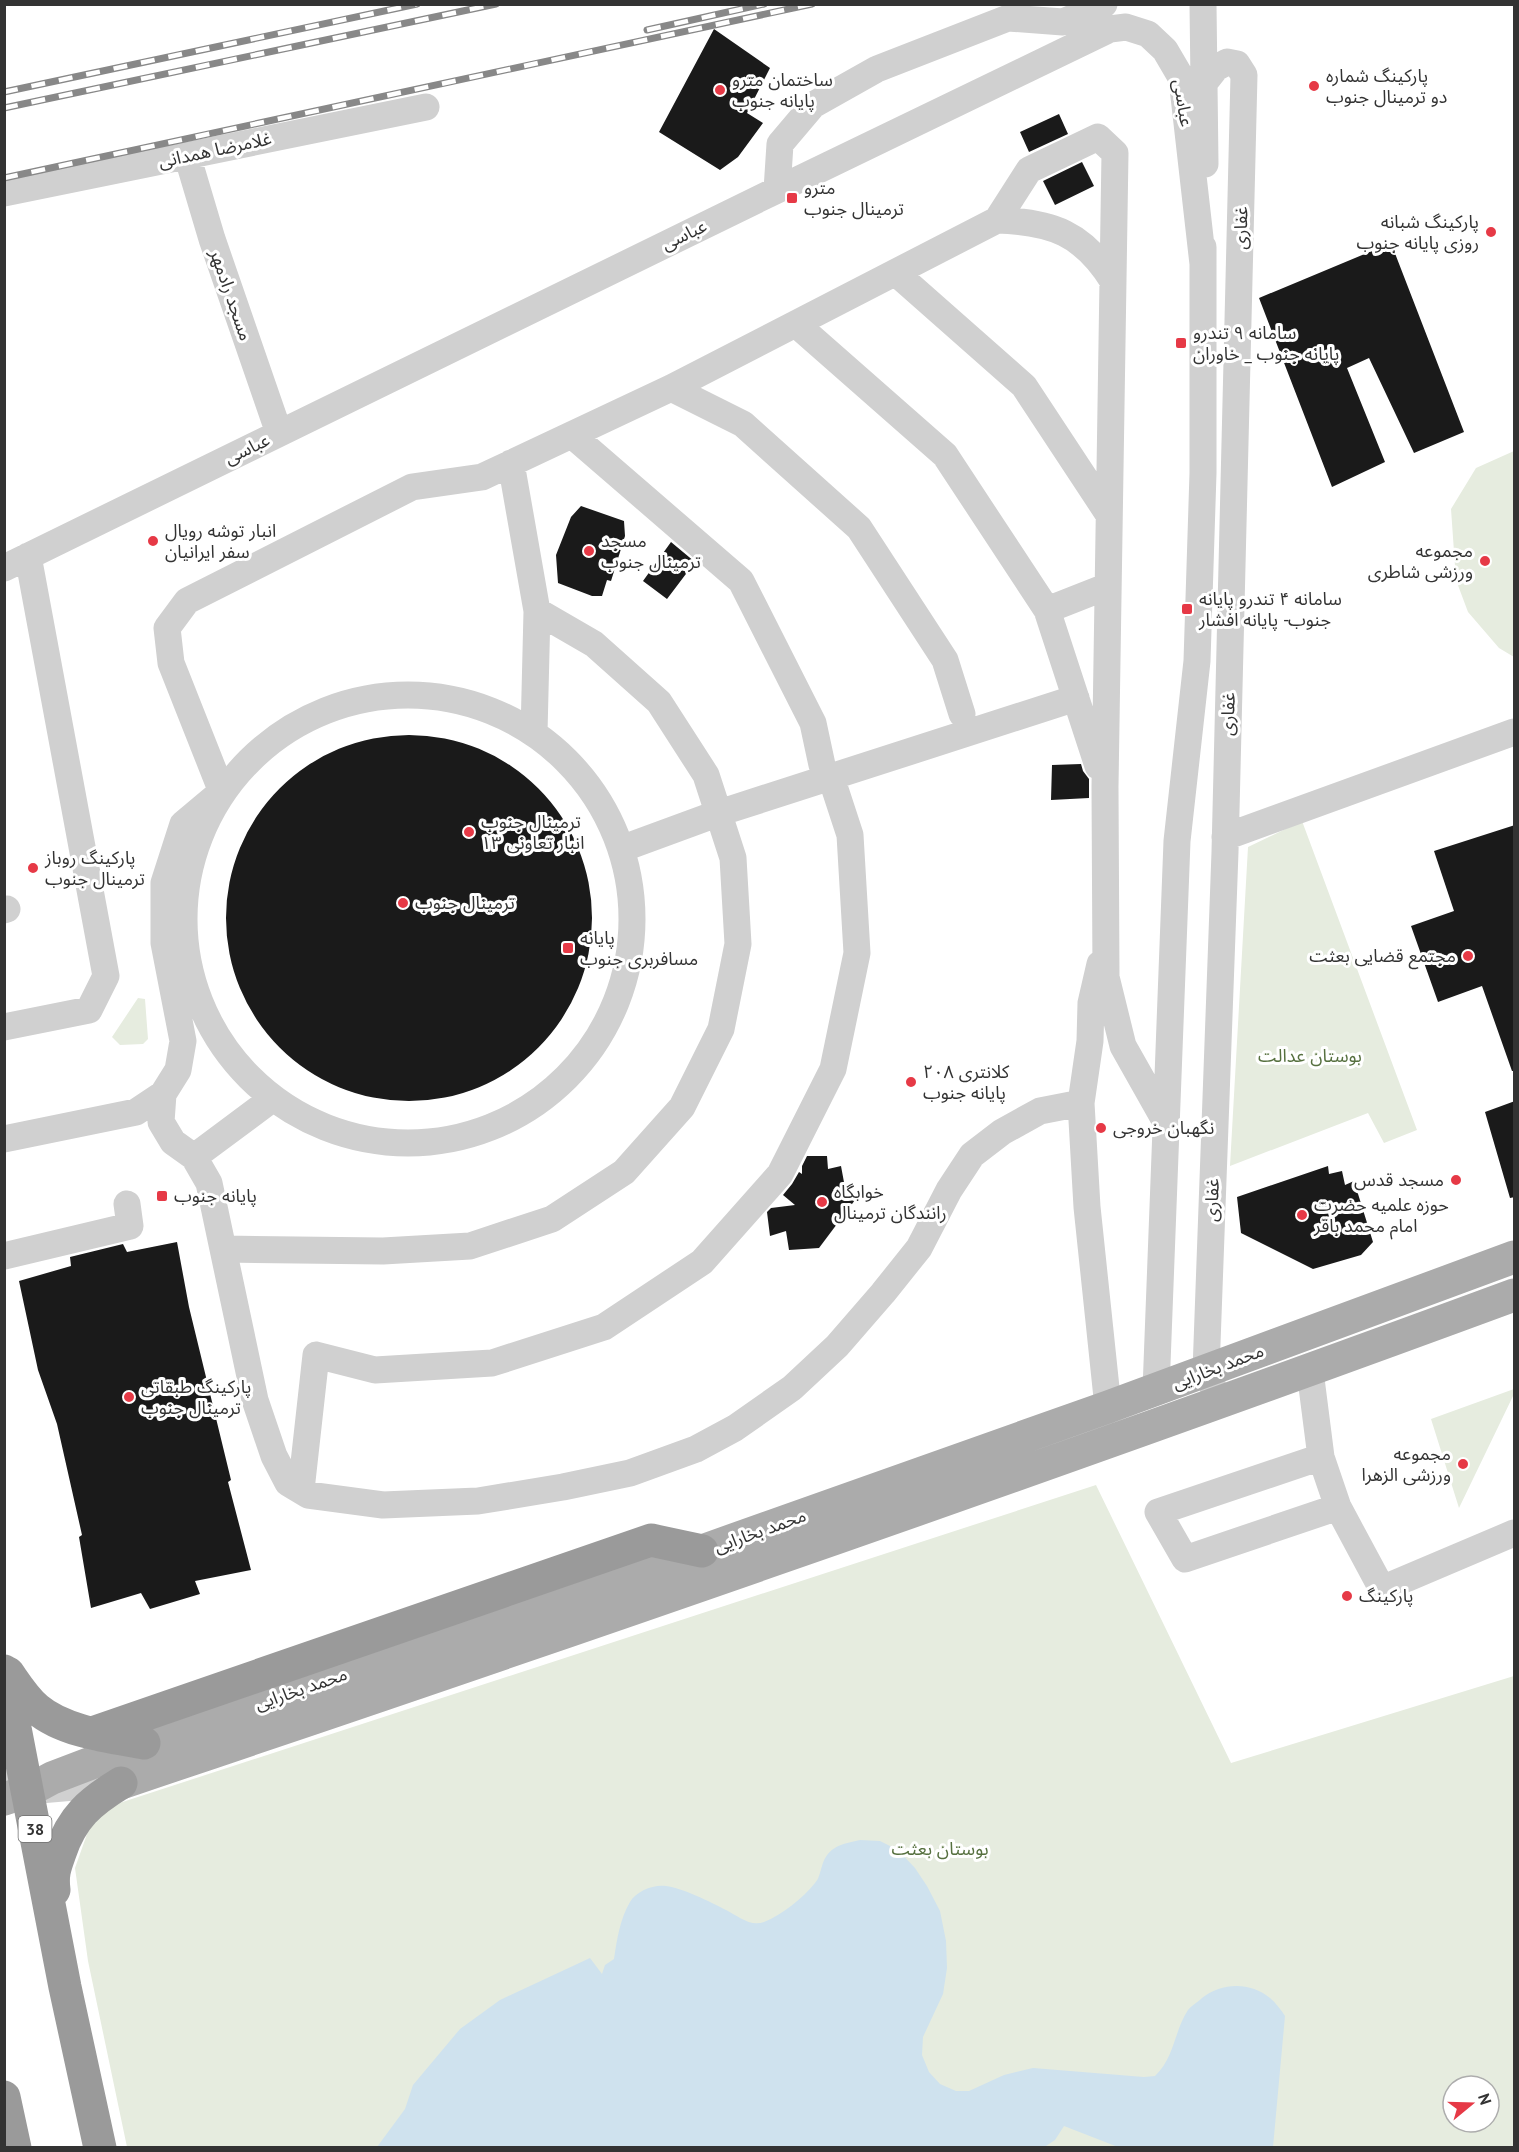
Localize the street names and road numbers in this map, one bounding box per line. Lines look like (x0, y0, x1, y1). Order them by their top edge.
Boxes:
street label: عباسی (1168, 78, 1199, 128)
street label: غلامرضا همدانی (156, 126, 273, 173)
street label: غفاری (1229, 206, 1252, 250)
street label: عباسی (657, 214, 710, 255)
street label: مسجد رادمهر (205, 245, 258, 344)
street label: عباسی (220, 428, 273, 469)
street label: غفاری (1215, 692, 1240, 736)
street label: غفاری (1199, 1178, 1224, 1222)
street label: محمد بخارایی (1169, 1339, 1267, 1395)
street label: محمد بخارایی (711, 1503, 809, 1558)
street label: محمد بخارایی (252, 1662, 350, 1715)
road number: 38 (18, 1816, 51, 1842)

